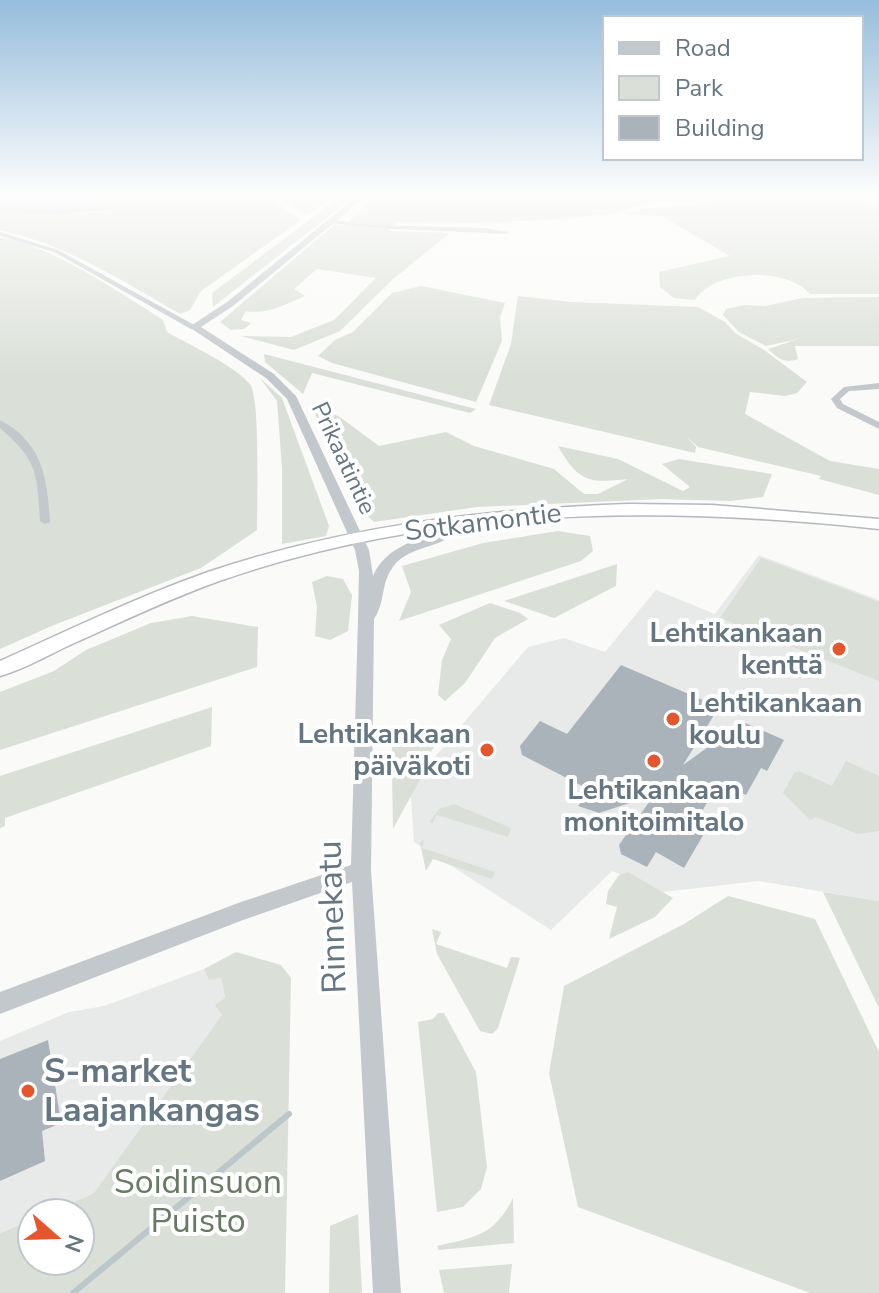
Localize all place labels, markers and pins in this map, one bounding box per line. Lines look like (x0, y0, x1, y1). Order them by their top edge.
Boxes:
place label: Lehtikankaan kenttä (650, 614, 823, 684)
marker: Lehtikankaan kenttä (830, 640, 848, 658)
place label: Lehtikankaan koulu (689, 684, 863, 754)
marker: Lehtikankaan koulu (664, 710, 682, 728)
place label: Lehtikankaan päiväkoti (298, 715, 471, 785)
marker: Lehtikankaan päiväkoti (478, 741, 496, 759)
marker: Lehtikankaan monitoimitalo (645, 752, 663, 770)
place label: Lehtikankaan monitoimitalo (564, 771, 744, 841)
place label: S-market Laajankangas (44, 1048, 260, 1133)
marker: S-market Laajankangas (19, 1082, 37, 1100)

